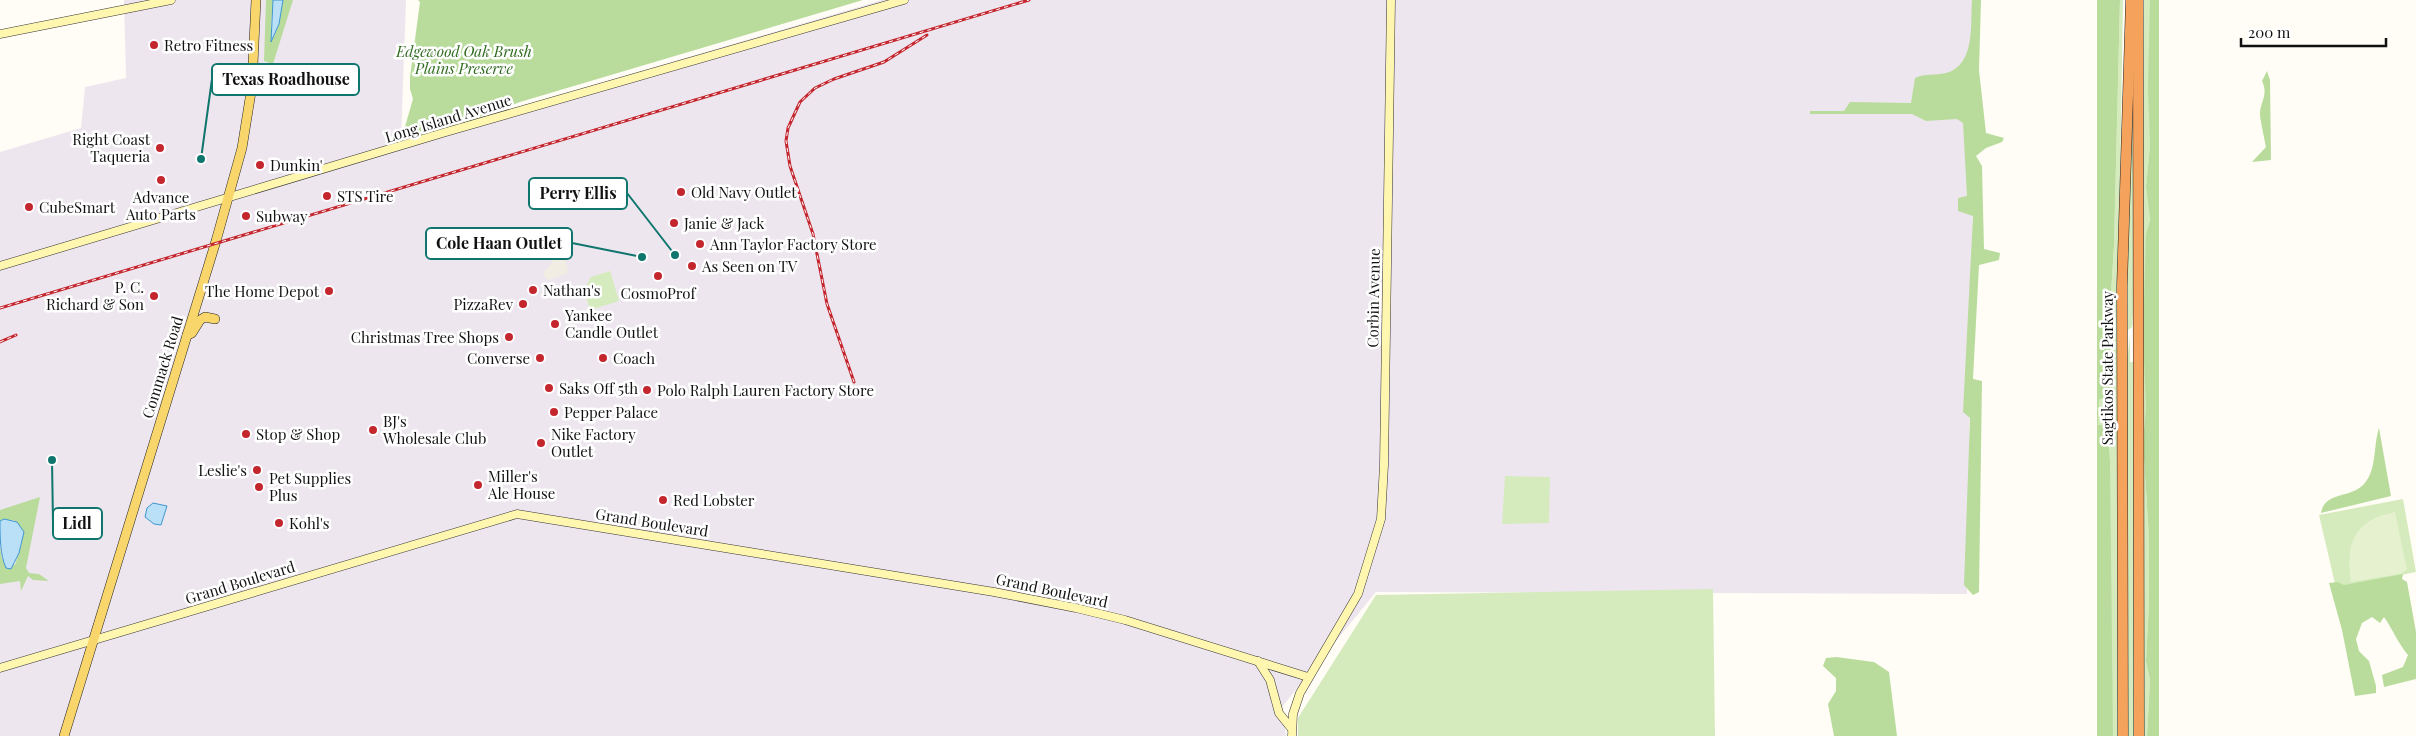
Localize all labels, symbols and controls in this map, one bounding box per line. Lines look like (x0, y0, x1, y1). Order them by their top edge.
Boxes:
scale bar (2241, 15, 2386, 47)
text: 200 m (2248, 22, 2291, 42)
place label: Retro Fitness (164, 35, 253, 55)
marker: Retro Fitness (148, 39, 160, 51)
park label: Edgewood Oak Brush Plains Preserve (395, 41, 532, 78)
callout: Texas Roadhouse (212, 64, 359, 95)
text: Texas Roadhouse (222, 68, 350, 89)
street label: Long Island Avenue (382, 89, 514, 147)
place label: Right Coast Taqueria (72, 129, 151, 166)
marker: Right Coast Taqueria (154, 142, 166, 154)
place label: Dunkin' (270, 155, 323, 175)
marker: Dunkin' (254, 159, 266, 171)
marker: Advance Auto Parts (155, 174, 167, 186)
callout: Perry Ellis (529, 178, 627, 209)
text: Perry Ellis (539, 182, 617, 203)
place label: Old Navy Outlet (691, 182, 797, 202)
place label: STS Tire (337, 186, 394, 206)
marker: Old Navy Outlet (675, 186, 687, 198)
place label: Advance Auto Parts (125, 187, 196, 224)
marker: STS Tire (321, 190, 333, 202)
place label: CubeSmart (39, 197, 116, 217)
marker: CubeSmart (23, 201, 35, 213)
place label: Subway (256, 206, 308, 226)
marker: Subway (240, 210, 252, 222)
place label: Janie & Jack (683, 213, 765, 233)
marker: Janie & Jack (668, 217, 680, 229)
callout: Cole Haan Outlet (426, 228, 572, 259)
text: Cole Haan Outlet (436, 232, 562, 253)
place label: Ann Taylor Factory Store (709, 234, 877, 254)
marker: Ann Taylor Factory Store (694, 238, 706, 250)
street label: Corbin Avenue (1362, 248, 1384, 348)
place label: As Seen on TV (701, 256, 798, 276)
marker: As Seen on TV (686, 260, 698, 272)
marker: CosmoProf (652, 270, 664, 282)
place label: P. C. Richard & Son (46, 277, 144, 314)
place label: Nathan's (543, 280, 601, 300)
place label: The Home Depot (205, 281, 320, 301)
place label: CosmoProf (621, 283, 696, 303)
marker: Nathan's (527, 284, 539, 296)
marker: The Home Depot (323, 285, 335, 297)
marker: P. C. Richard & Son (148, 290, 160, 302)
street label: Sagtikos State Parkway (2097, 290, 2117, 445)
place label: PizzaRev (453, 294, 514, 314)
marker: PizzaRev (517, 298, 529, 310)
place label: Yankee Candle Outlet (564, 305, 659, 342)
street label: Commack Road (137, 313, 187, 421)
marker: Yankee Candle Outlet (549, 318, 561, 330)
place label: Christmas Tree Shops (351, 327, 499, 347)
marker: Christmas Tree Shops (503, 331, 515, 343)
place label: Converse (467, 348, 530, 368)
place label: Coach (613, 348, 655, 368)
marker: Converse (534, 352, 546, 364)
marker: Coach (597, 352, 609, 364)
place label: Saks Off 5th (559, 378, 638, 398)
place label: Polo Ralph Lauren Factory Store (657, 380, 874, 400)
marker: Saks Off 5th (543, 382, 555, 394)
marker: Polo Ralph Lauren Factory Store (641, 384, 653, 396)
place label: Pepper Palace (564, 402, 658, 422)
marker: Pepper Palace (548, 406, 560, 418)
place label: BJ's Wholesale Club (382, 411, 487, 448)
place label: Stop & Shop (256, 424, 341, 444)
marker: BJ's Wholesale Club (367, 424, 379, 436)
place label: Nike Factory Outlet (551, 424, 636, 461)
marker: Stop & Shop (240, 428, 252, 440)
marker: Nike Factory Outlet (535, 437, 547, 449)
place label: Leslie's (198, 460, 247, 480)
marker: Leslie's (251, 464, 263, 476)
place label: Miller's Ale House (487, 466, 555, 503)
place label: Pet Supplies Plus (269, 468, 351, 505)
marker: Miller's Ale House (472, 479, 484, 491)
marker: Pet Supplies Plus (253, 481, 265, 493)
place label: Red Lobster (673, 490, 755, 510)
marker: Red Lobster (657, 494, 669, 506)
street label: Grand Boulevard (594, 503, 710, 541)
callout: Lidl (53, 508, 102, 539)
text: Lidl (62, 512, 92, 533)
place label: Kohl's (289, 513, 330, 533)
marker: Kohl's (273, 517, 285, 529)
street label: Grand Boulevard (183, 556, 298, 608)
street label: Grand Boulevard (994, 568, 1110, 612)

